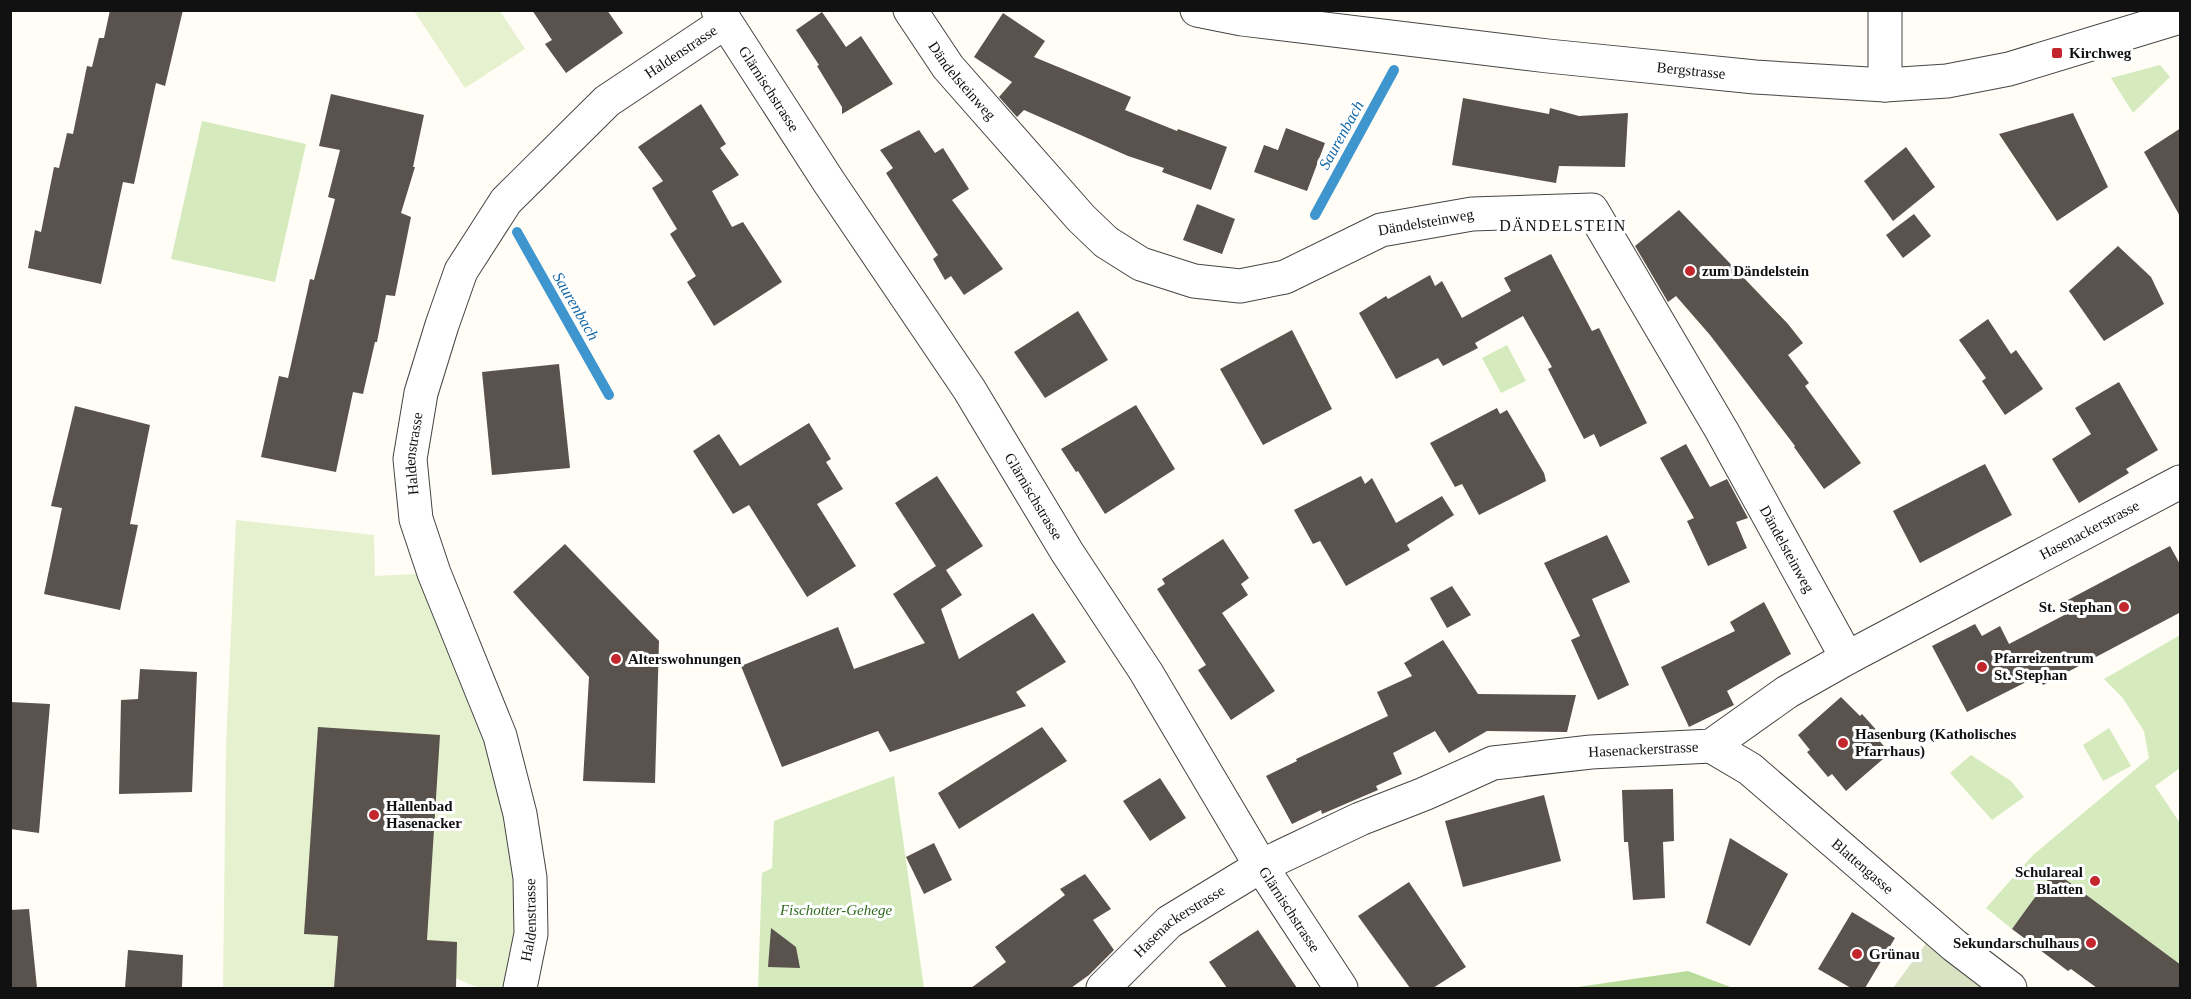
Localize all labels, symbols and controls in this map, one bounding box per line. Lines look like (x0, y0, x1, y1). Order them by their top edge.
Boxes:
street label: Haldenstrasse (642, 22, 720, 82)
street label: Dändelsteinweg (925, 39, 999, 124)
street label: Glärnischstrasse (736, 43, 803, 135)
place label: Kirchweg (2069, 45, 2132, 61)
marker: Kirchweg (2050, 46, 2064, 60)
street label: Bergstrasse (1656, 59, 1727, 82)
water label: Saurenbach (1315, 98, 1367, 172)
street label: Dändelsteinweg (1377, 206, 1475, 238)
district label: DÄNDELSTEIN (1499, 217, 1627, 234)
place label: zum Dändelstein (1702, 263, 1810, 279)
marker: zum Dändelstein (1683, 264, 1697, 278)
water label: Saurenbach (550, 269, 602, 343)
street label: Haldenstrasse (402, 411, 426, 496)
street label: Glärnischstrasse (1001, 450, 1066, 543)
street label: Hasenackerstrasse (2037, 497, 2142, 563)
street label: Dändelsteinweg (1757, 503, 1818, 596)
place label: St. Stephan (2039, 599, 2113, 615)
marker: St. Stephan (2117, 600, 2131, 614)
place label: Pfarreizentrum St. Stephan (1994, 650, 2094, 683)
place label: Alterswohnungen (628, 651, 742, 667)
marker: Alterswohnungen (609, 652, 623, 666)
marker: Pfarreizentrum St. Stephan (1975, 660, 1989, 674)
place label: Hasenburg (Katholisches Pfarrhaus) (1855, 726, 2016, 760)
marker: Hasenburg (Katholisches Pfarrhaus) (1836, 736, 1850, 750)
street label: Hasenackerstrasse (1588, 739, 1699, 760)
place label: Hallenbad Hasenacker (386, 798, 462, 831)
marker: Hallenbad Hasenacker (367, 808, 381, 822)
street label: Blattengasse (1829, 835, 1897, 897)
street label: Glärnischstrasse (1256, 864, 1323, 955)
place label: Schulareal Blatten (2015, 864, 2084, 897)
marker: Schulareal Blatten (2088, 874, 2102, 888)
street label: Haldenstrasse (518, 878, 539, 963)
street label: Hasenackerstrasse (1131, 882, 1228, 960)
park label: Fischotter-Gehege (779, 902, 892, 918)
place label: Sekundarschulhaus (1953, 935, 2079, 951)
marker: Sekundarschulhaus (2084, 936, 2098, 950)
place label: Grünau (1869, 946, 1920, 962)
marker: Grünau (1850, 947, 1864, 961)

